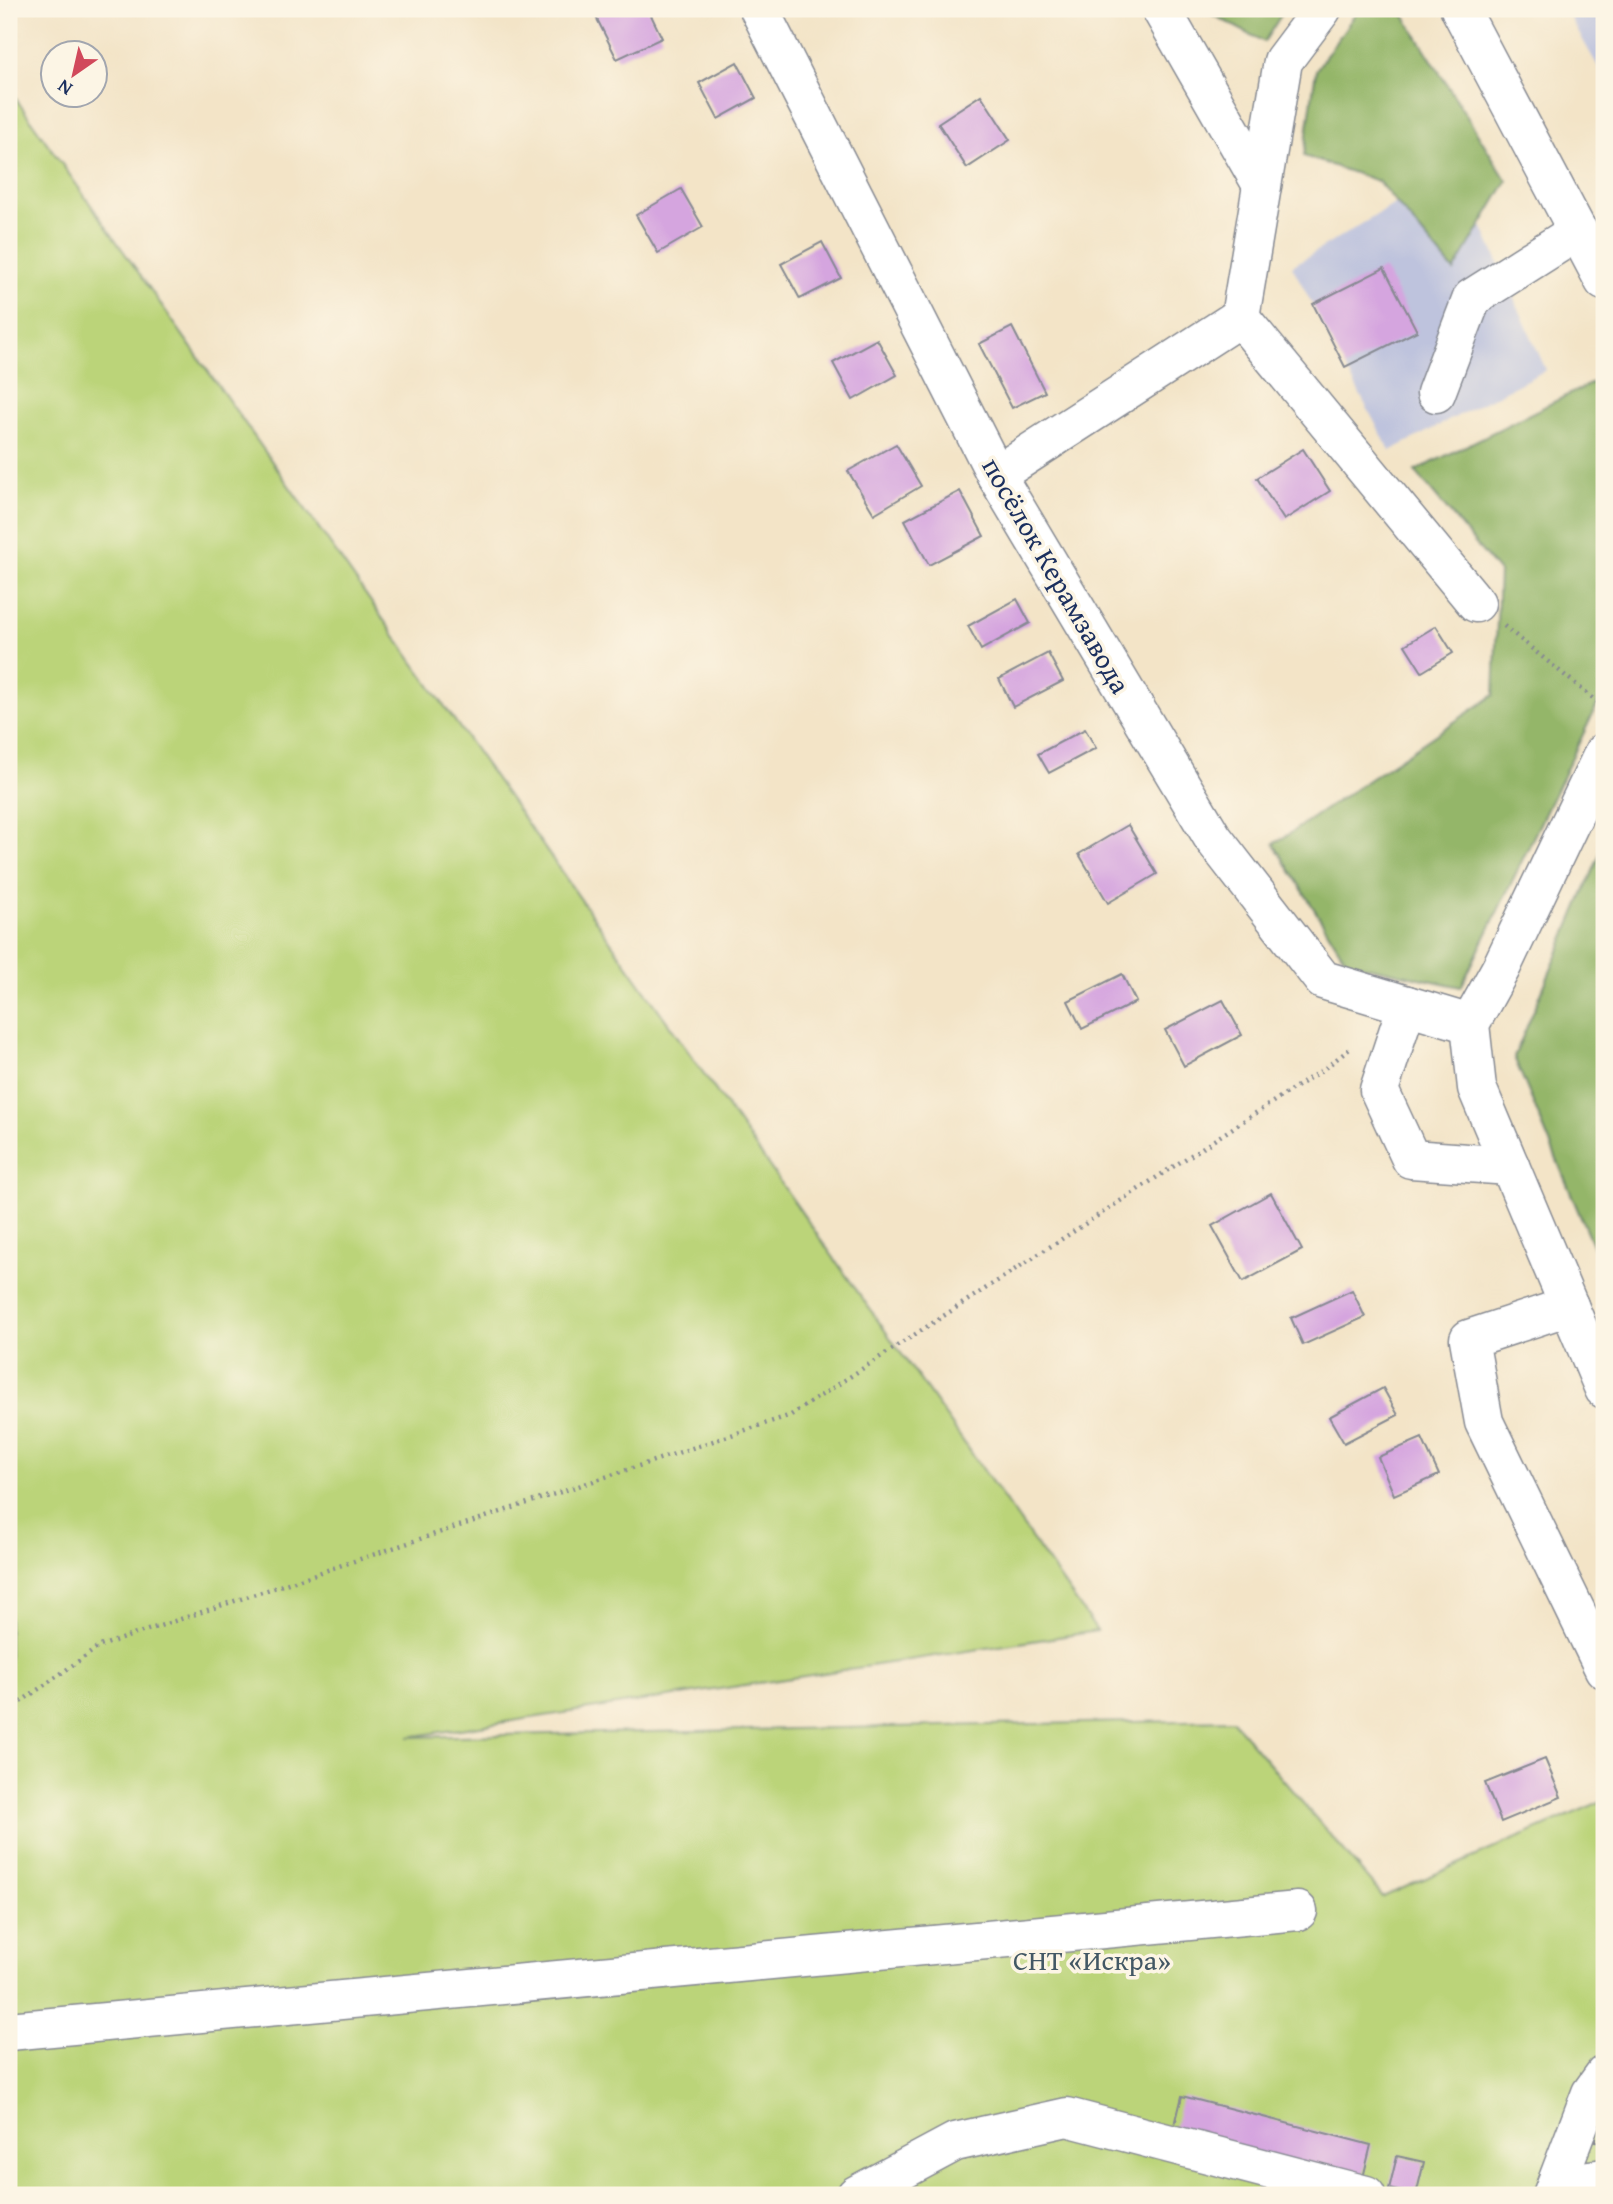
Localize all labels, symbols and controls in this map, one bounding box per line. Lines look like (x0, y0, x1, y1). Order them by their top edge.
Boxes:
north arrow (38, 38, 108, 108)
text: N (51, 73, 78, 103)
street label: посёлок Керамзавода (973, 449, 1142, 701)
park label: СНТ «Искра» (1013, 1939, 1171, 1980)

